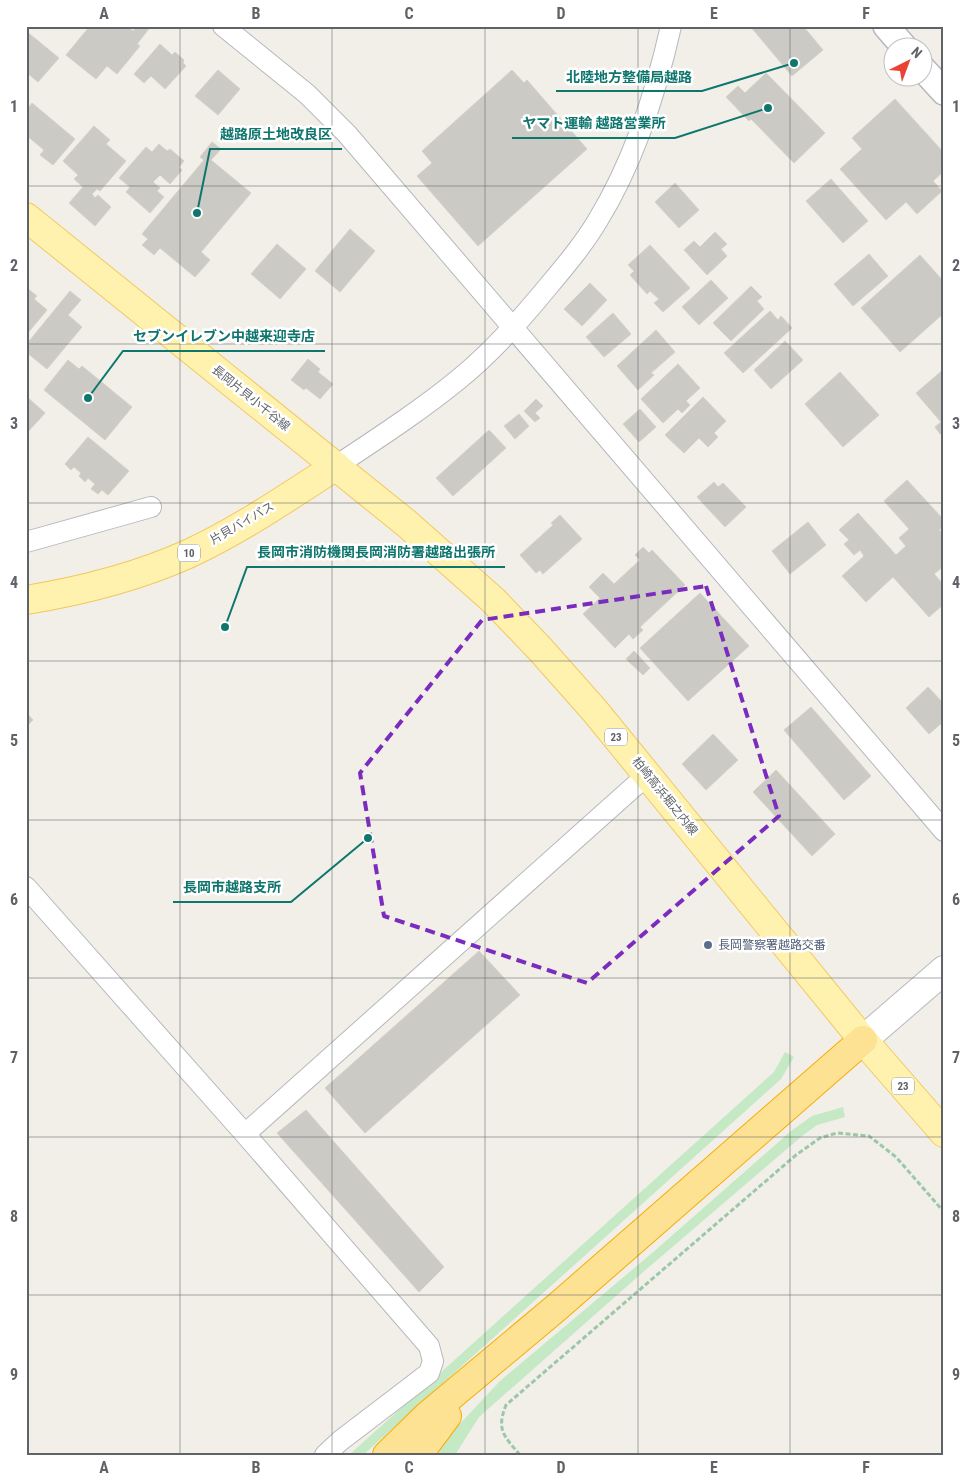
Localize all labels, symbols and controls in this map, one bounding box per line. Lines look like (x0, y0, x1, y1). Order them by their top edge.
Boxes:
text: A (99, 4, 109, 23)
text: B (252, 4, 261, 23)
text: C (404, 4, 414, 23)
text: D (556, 4, 566, 23)
text: E (710, 4, 718, 23)
text: F (862, 4, 870, 23)
north arrow (882, 38, 932, 88)
text: N (908, 44, 925, 61)
callout: 北陸地方整備局越路 (556, 62, 702, 91)
text: 北陸地方整備局越路 (566, 69, 692, 85)
text: 1 (10, 97, 18, 116)
text: 1 (952, 97, 960, 116)
callout: ヤマト運輸 越路営業所 (512, 109, 675, 138)
text: ヤマト運輸 越路営業所 (522, 115, 666, 131)
callout: 越路原土地改良区 (210, 120, 342, 149)
text: 越路原土地改良区 (220, 126, 332, 142)
text: 2 (10, 256, 18, 275)
text: 2 (952, 256, 960, 275)
callout: セブンイレブン中越来迎寺店 (123, 322, 325, 351)
text: セブンイレブン中越来迎寺店 (133, 328, 315, 344)
street label: 長岡片貝小千谷線 (209, 362, 293, 434)
text: 3 (10, 414, 18, 433)
text: 3 (952, 414, 960, 433)
street label: 片貝バイパス (207, 499, 277, 547)
callout: 長岡市消防機関長岡消防署越路出張所 (247, 538, 505, 567)
road number: 10 (178, 544, 200, 562)
text: 長岡市消防機関長岡消防署越路出張所 (257, 544, 495, 560)
text: 4 (10, 573, 18, 592)
text: 4 (952, 573, 960, 592)
road number: 23 (605, 729, 627, 746)
text: 5 (10, 731, 18, 750)
text: 5 (952, 731, 960, 750)
street label: 柏崎高浜堀之内線 (629, 754, 701, 838)
callout: 長岡市越路支所 (173, 873, 291, 902)
text: 長岡市越路支所 (183, 879, 281, 895)
text: 6 (10, 890, 18, 909)
text: 6 (952, 890, 960, 909)
place label: 長岡警察署越路交番 (718, 938, 826, 952)
marker: 長岡警察署越路交番 (702, 939, 714, 951)
text: 7 (10, 1048, 18, 1067)
text: 7 (952, 1048, 960, 1067)
road number: 23 (892, 1078, 914, 1094)
text: 8 (10, 1207, 18, 1226)
text: 8 (952, 1207, 960, 1226)
text: 9 (10, 1365, 18, 1384)
text: 9 (952, 1365, 960, 1384)
text: A (99, 1458, 109, 1477)
text: B (252, 1458, 261, 1477)
text: C (404, 1458, 414, 1477)
text: D (556, 1458, 566, 1477)
text: E (710, 1458, 718, 1477)
text: F (862, 1458, 870, 1477)

